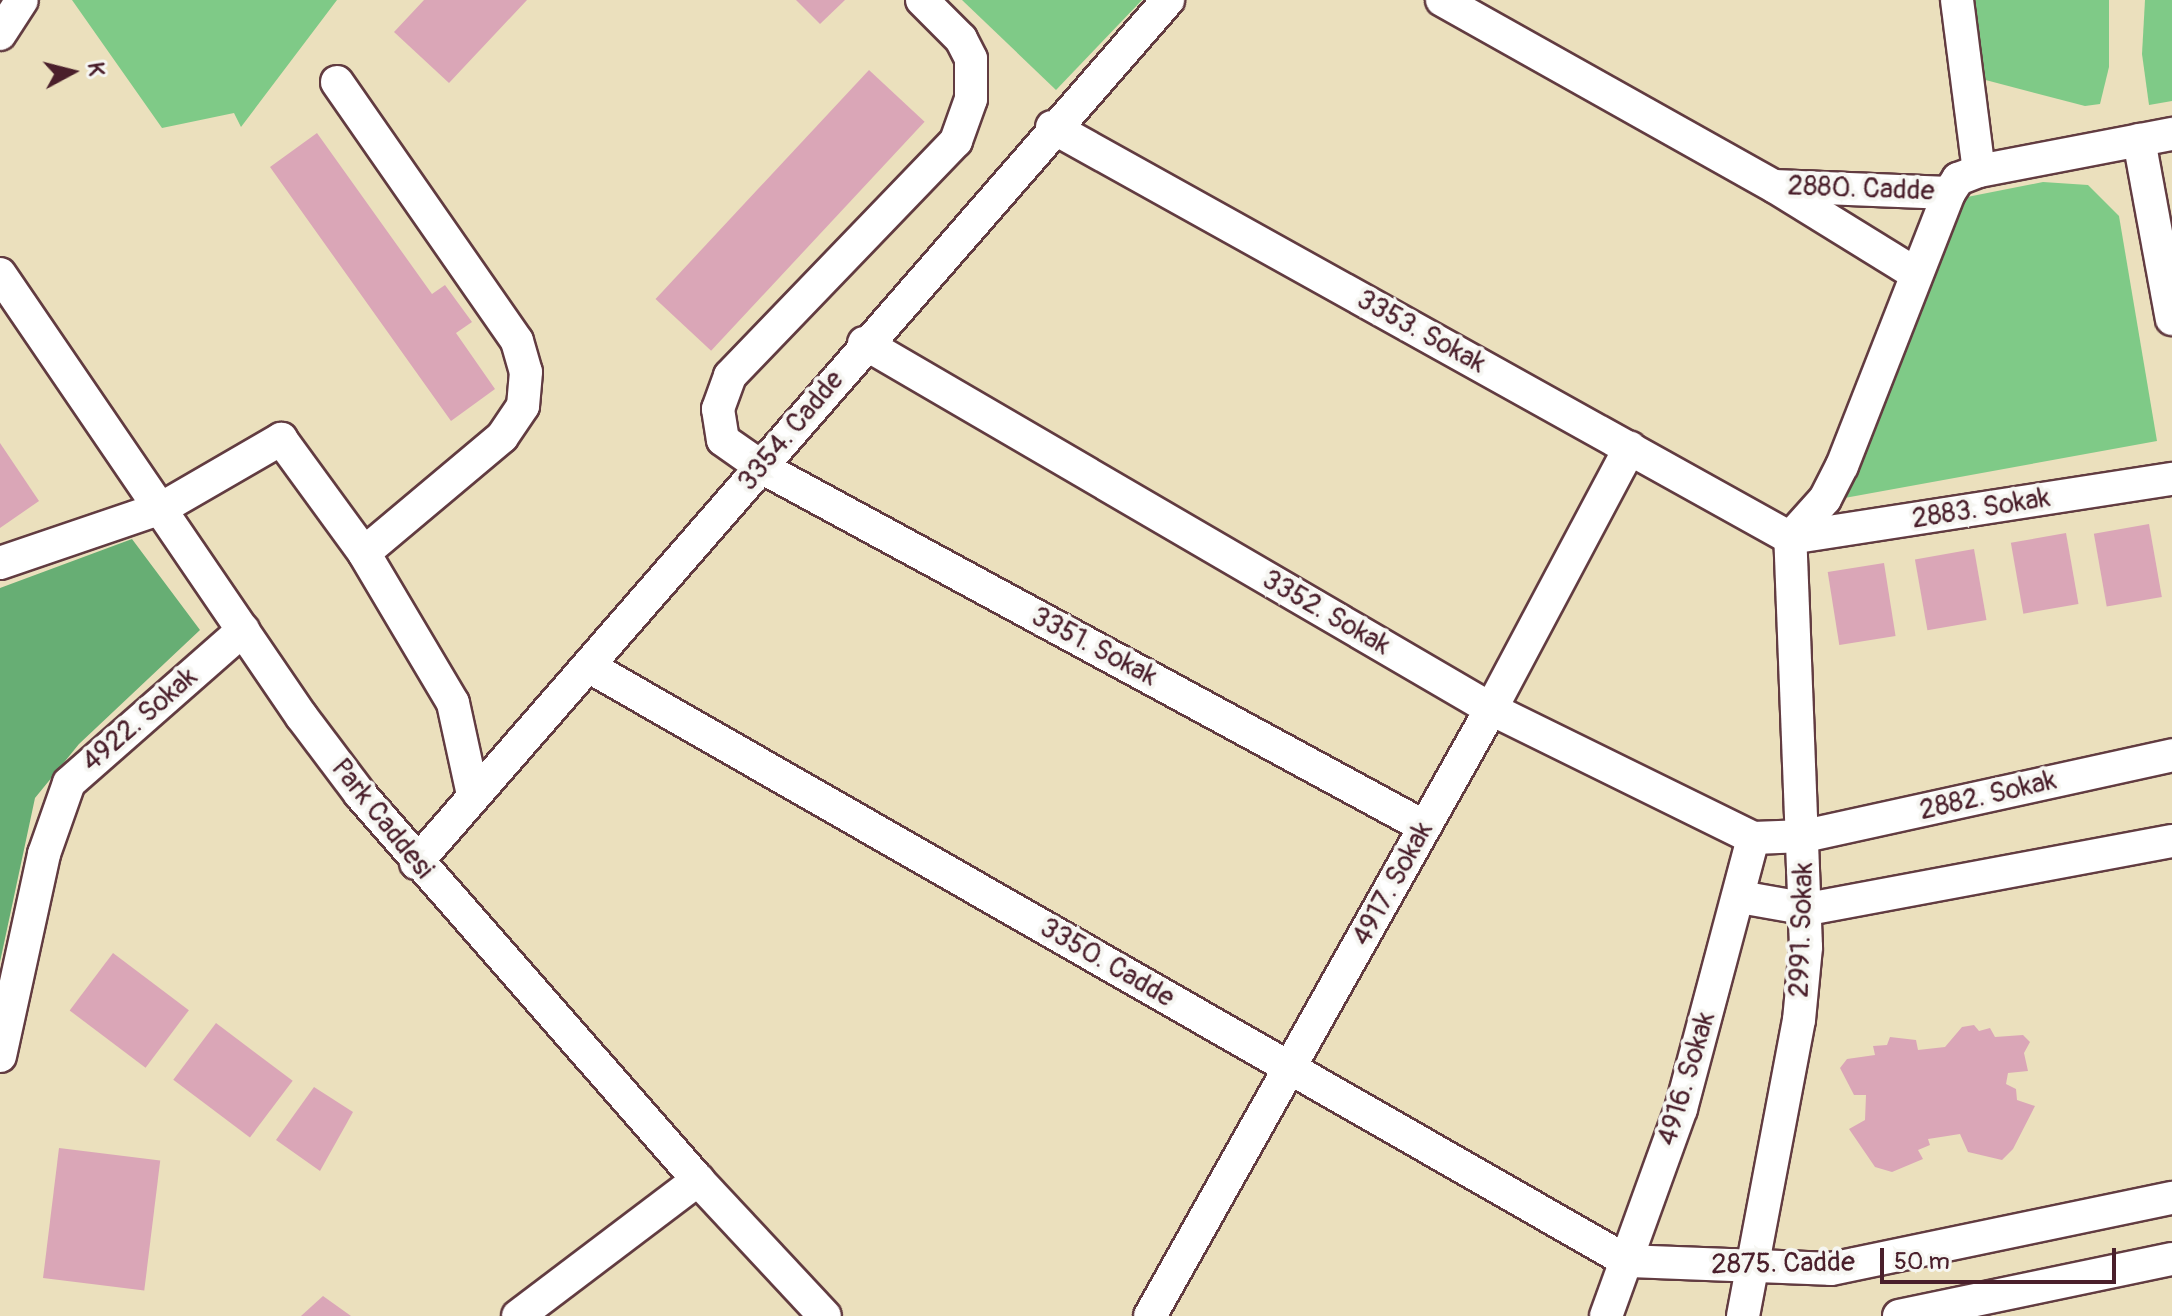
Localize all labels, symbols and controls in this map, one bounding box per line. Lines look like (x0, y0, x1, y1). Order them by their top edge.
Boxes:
north arrow (32, 32, 112, 112)
text: K (81, 61, 111, 77)
street label: 2880. Cadde (1787, 170, 1935, 208)
street label: 3353. Sokak (1351, 283, 1491, 381)
street label: 3354. Cadde (731, 364, 851, 498)
street label: 2883. Sokak (1910, 482, 2052, 536)
street label: 3352. Sokak (1256, 563, 1396, 663)
street label: 3351. Sokak (1025, 600, 1163, 694)
street label: 4922. Sokak (75, 661, 205, 779)
street label: Park Caddesi (323, 752, 441, 886)
street label: 2882. Sokak (1916, 764, 2060, 828)
street label: 4917. Sokak (1345, 816, 1441, 952)
street label: 2991. Sokak (1783, 862, 1821, 998)
street label: 3350. Cadde (1034, 911, 1180, 1015)
street label: 4916. Sokak (1651, 1008, 1723, 1150)
scale bar (1884, 1232, 2120, 1282)
street label: 2875. Cadde (1711, 1246, 1855, 1282)
text: 50 m (1894, 1247, 1950, 1276)

